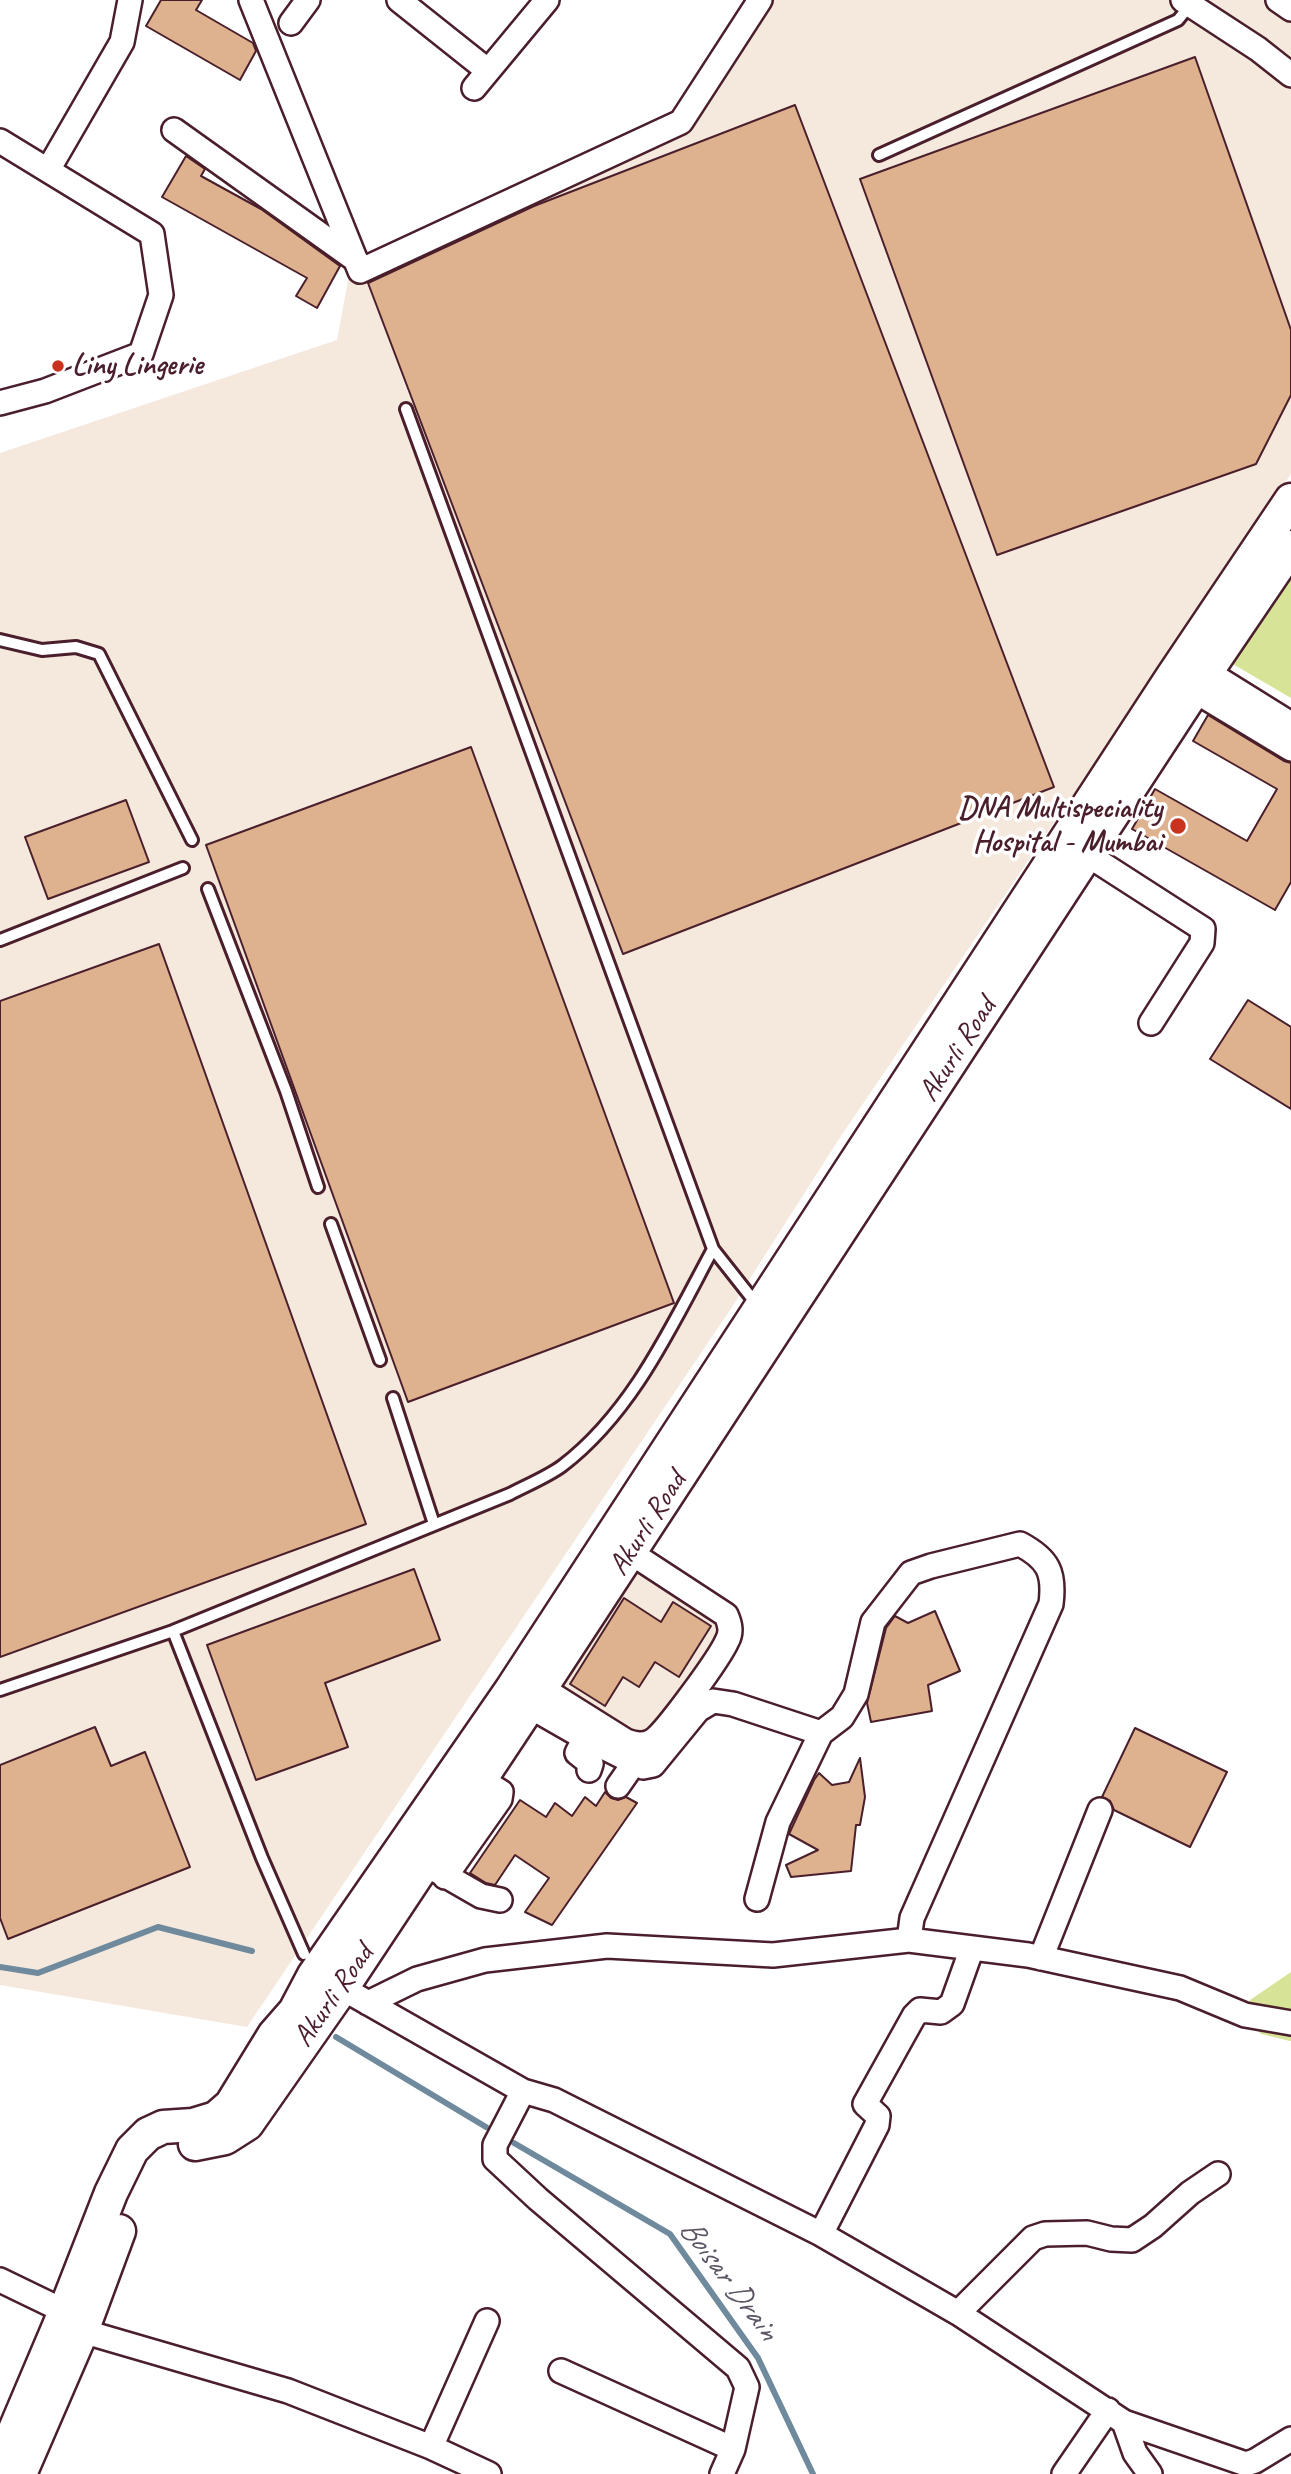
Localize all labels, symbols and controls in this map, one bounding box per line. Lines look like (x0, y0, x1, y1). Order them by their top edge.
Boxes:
place label: Liny Lingerie (72, 348, 203, 384)
marker: Liny Lingerie (50, 358, 66, 374)
place label: DNA Multispeciality Hospital - Mumbai (958, 791, 1162, 862)
marker: DNA Multispeciality Hospital - Mumbai (1168, 816, 1188, 836)
street label: Akurli Road (911, 991, 1005, 1109)
street label: Akurli Road (601, 1465, 695, 1583)
street label: Akurli Road (286, 1938, 382, 2054)
water label: Boisar Drain (670, 2212, 786, 2348)

